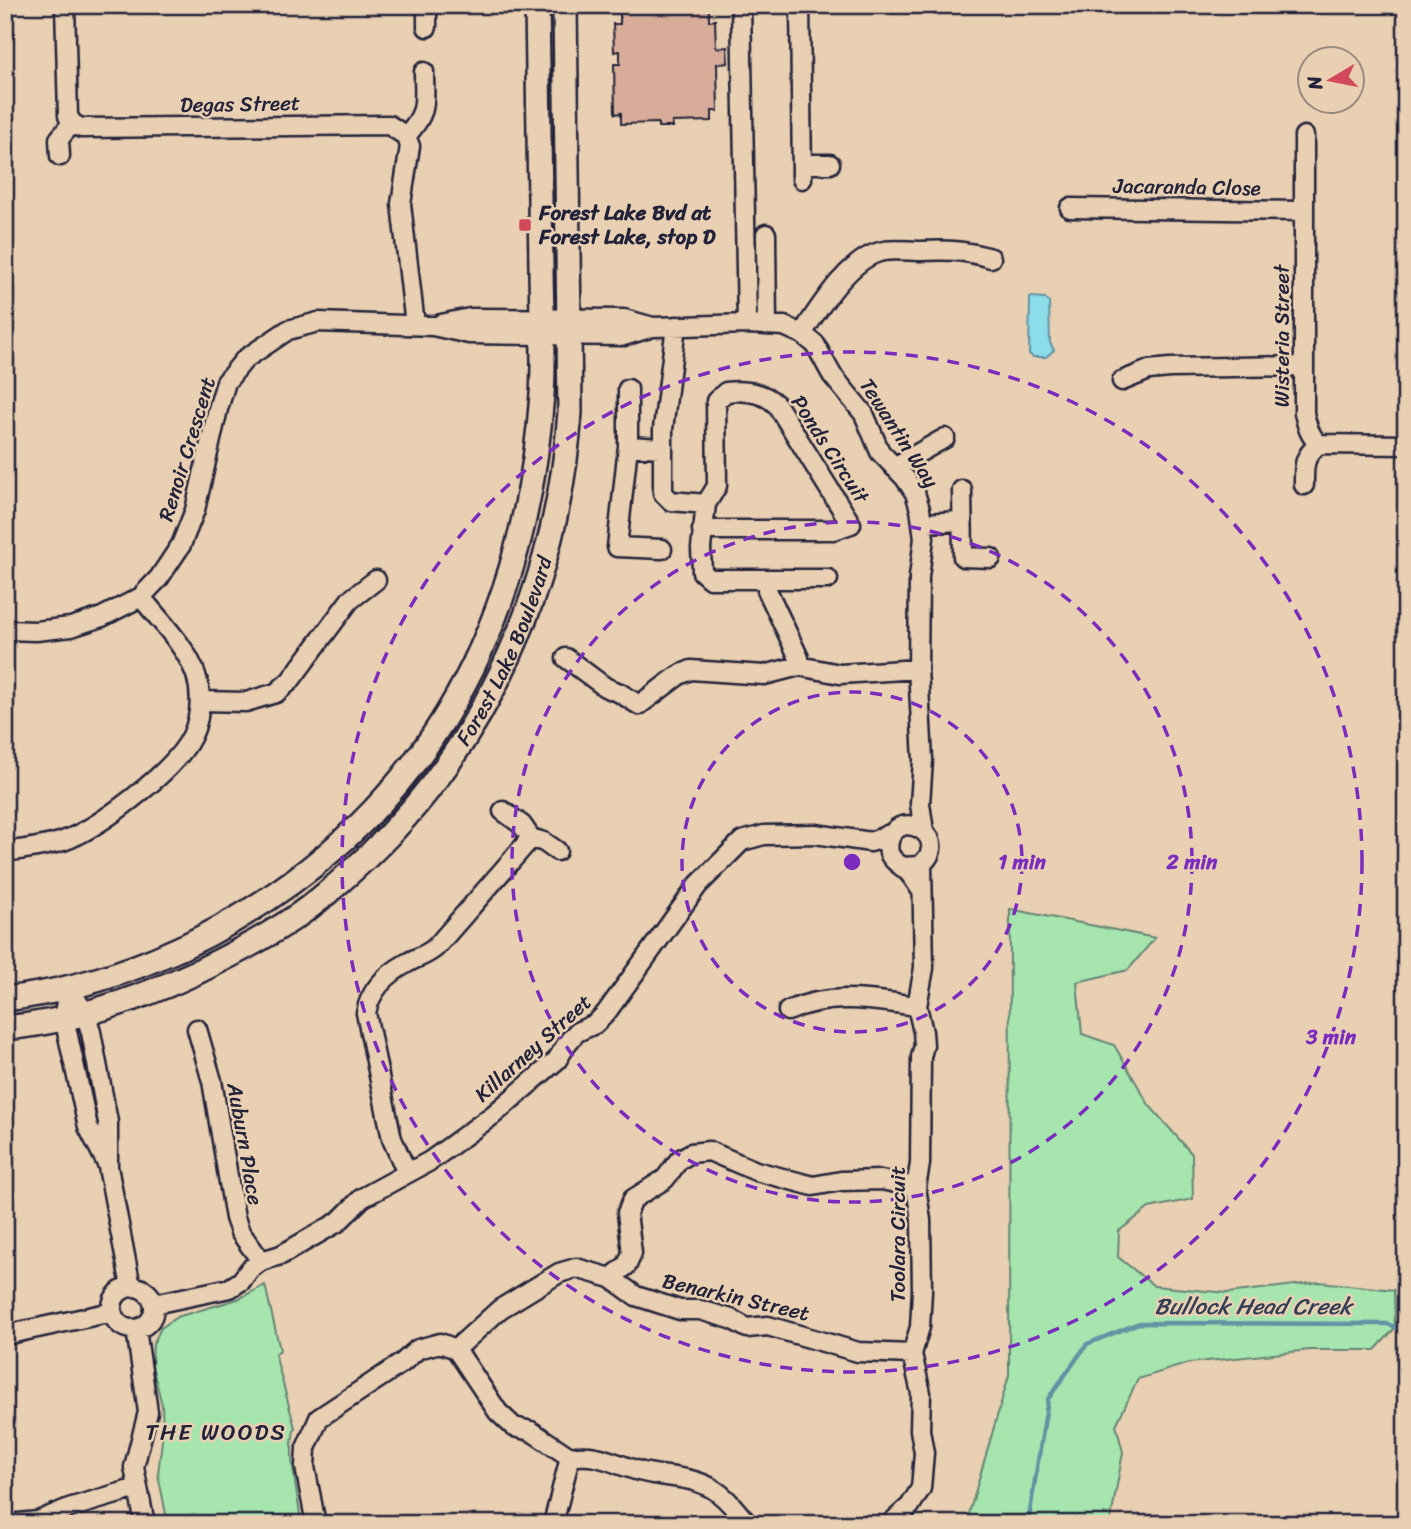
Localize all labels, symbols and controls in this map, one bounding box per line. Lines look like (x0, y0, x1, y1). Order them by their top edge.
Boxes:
north arrow (1296, 46, 1366, 116)
text: N (1297, 73, 1332, 93)
street label: Degas Street (180, 84, 300, 124)
street label: Jacaranda Close (1112, 167, 1261, 207)
place label: Forest Lake Bvd at Forest Lake, stop D (538, 194, 716, 256)
marker: Forest Lake Bvd at Forest Lake, stop D (517, 217, 533, 233)
street label: Wisteria Street (1263, 263, 1301, 407)
street label: Tewantin Way (849, 370, 949, 496)
street label: Renoir Crescent (147, 372, 227, 526)
street label: Ponds Circuit (780, 387, 880, 512)
street label: Forest Lake Boulevard (445, 550, 564, 753)
text: 1 min (998, 843, 1047, 881)
text: 2 min (1166, 843, 1218, 881)
centre of rings (840, 850, 864, 874)
street label: Killarney Street (465, 984, 601, 1112)
text: 3 min (1305, 1018, 1357, 1056)
street label: Auburn Place (215, 1079, 274, 1208)
street label: Toolara Circuit (879, 1166, 917, 1302)
street label: Benarkin Street (659, 1262, 813, 1332)
water label: Bullock Head Creek (1154, 1286, 1354, 1327)
district label: THE WOODS (145, 1412, 287, 1453)

